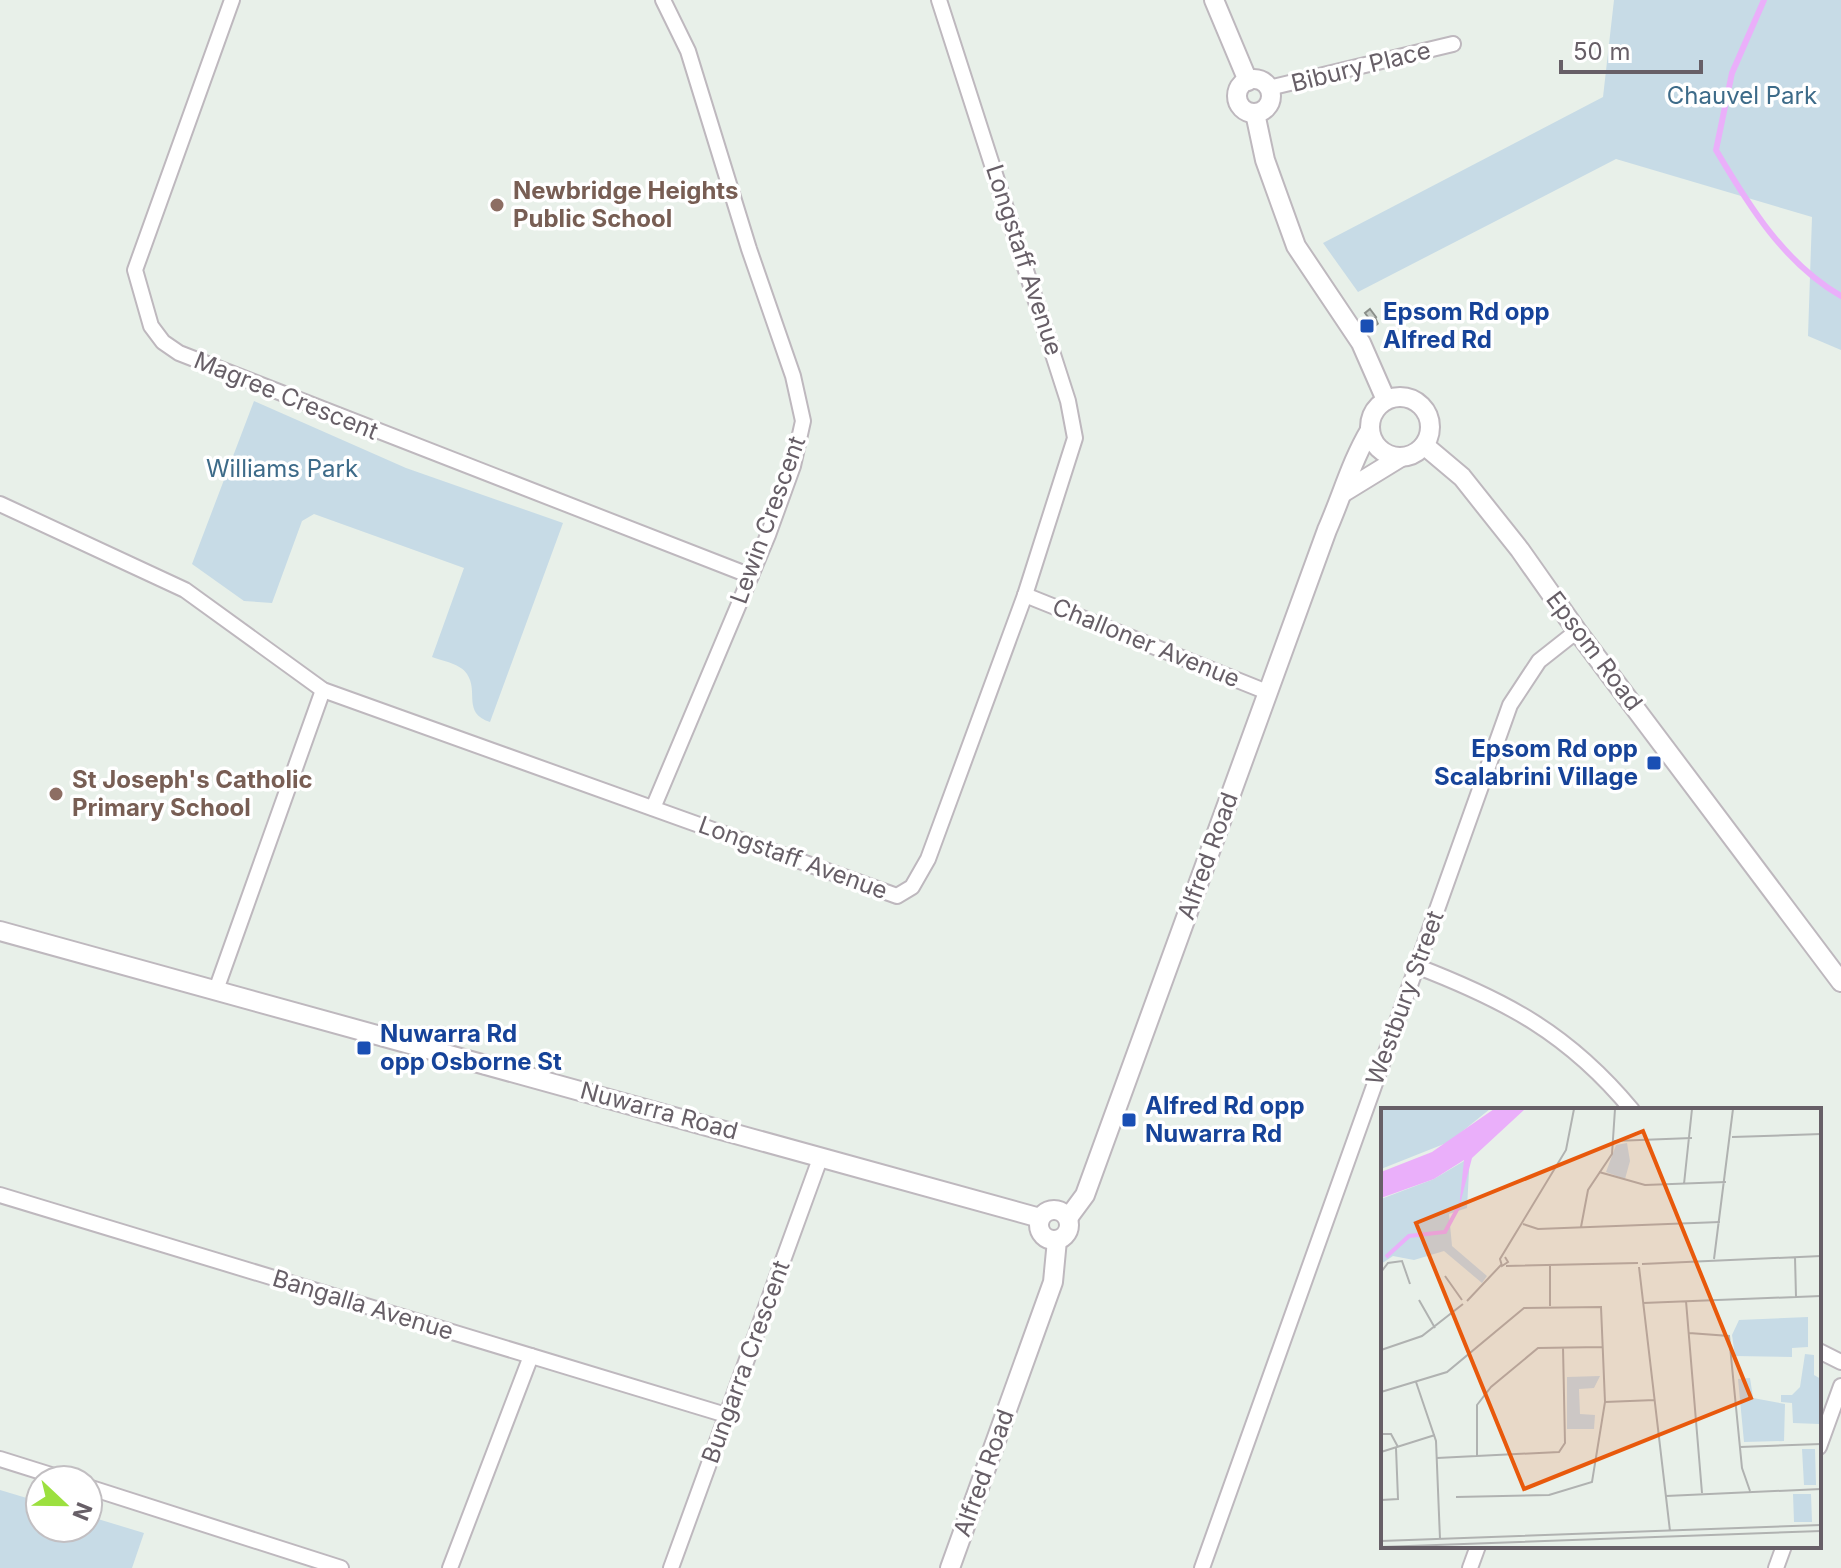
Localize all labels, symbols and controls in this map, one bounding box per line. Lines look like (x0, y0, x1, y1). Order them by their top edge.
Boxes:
scale bar (1561, 24, 1701, 74)
street label: Bibury Place (1288, 35, 1433, 98)
text: 50 m (1573, 37, 1631, 66)
park label: Chauvel Park (1667, 81, 1817, 110)
street label: Longstaff Avenue (980, 161, 1069, 359)
place label: Newbridge Heights Public School (513, 176, 738, 233)
marker: Newbridge Heights Public School (488, 196, 506, 214)
place label: Epsom Rd opp Alfred Rd (1383, 297, 1550, 354)
marker: Epsom Rd opp Alfred Rd (1358, 317, 1376, 335)
street label: Magree Crescent (190, 345, 383, 446)
street label: Lewin Crescent (724, 432, 811, 608)
park label: Williams Park (206, 454, 358, 483)
street label: Epsom Road (1540, 585, 1649, 716)
street label: Challoner Avenue (1048, 592, 1244, 693)
place label: Epsom Rd opp Scalabrini Village (1434, 734, 1638, 791)
marker: Epsom Rd opp Scalabrini Village (1645, 754, 1663, 772)
place label: St Joseph's Catholic Primary School (72, 765, 313, 822)
marker: St Joseph's Catholic Primary School (47, 785, 65, 803)
street label: Alfred Road (1171, 788, 1244, 923)
street label: Longstaff Avenue (695, 810, 892, 905)
street label: Westbury Street (1360, 907, 1450, 1089)
place label: Nuwarra Rd opp Osborne St (380, 1019, 562, 1076)
marker: Nuwarra Rd opp Osborne St (355, 1039, 373, 1057)
street label: Nuwarra Road (577, 1076, 741, 1145)
place label: Alfred Rd opp Nuwarra Rd (1145, 1091, 1305, 1148)
inset map (1381, 1108, 1821, 1548)
marker: Alfred Rd opp Nuwarra Rd (1120, 1111, 1138, 1129)
street label: Bungarra Crescent (695, 1256, 796, 1467)
street label: Bangalla Avenue (269, 1263, 457, 1346)
street label: Alfred Road (947, 1405, 1020, 1540)
north arrow (24, 1464, 104, 1544)
text: N (67, 1499, 98, 1524)

